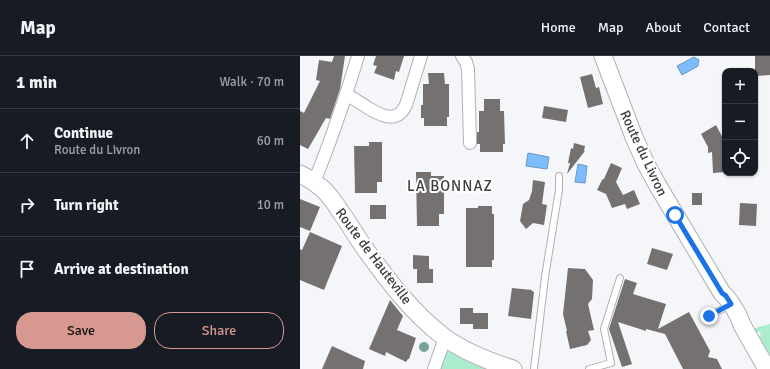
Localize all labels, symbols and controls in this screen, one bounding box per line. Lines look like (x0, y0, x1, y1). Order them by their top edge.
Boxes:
text: Map (20, 16, 56, 40)
text: Home (541, 19, 576, 36)
text: Map (598, 19, 623, 36)
text: About (645, 19, 681, 36)
text: Contact (703, 19, 750, 36)
map controls (722, 68, 758, 176)
button: + (722, 68, 758, 104)
text: 1 min (16, 72, 57, 93)
text: Walk · 70 m (220, 74, 284, 90)
button: − (722, 104, 758, 140)
street label: Route du Livron (616, 107, 671, 199)
text: Continue (54, 124, 113, 142)
icon: ahead (16, 130, 38, 152)
text: 60 m (257, 133, 284, 149)
button: locate (722, 140, 758, 176)
text: Route du Livron (54, 142, 140, 158)
district label: LA BONNAZ (407, 177, 493, 195)
icon: right (16, 194, 38, 216)
text: Turn right (54, 196, 119, 214)
text: 10 m (257, 197, 284, 213)
street label: Route de Hauteville (332, 205, 415, 308)
route start (666, 206, 684, 224)
icon: arrive (16, 258, 38, 280)
text: Arrive at destination (54, 260, 189, 278)
route end (700, 307, 718, 325)
button: Save (16, 312, 146, 349)
button: Share (154, 312, 284, 349)

